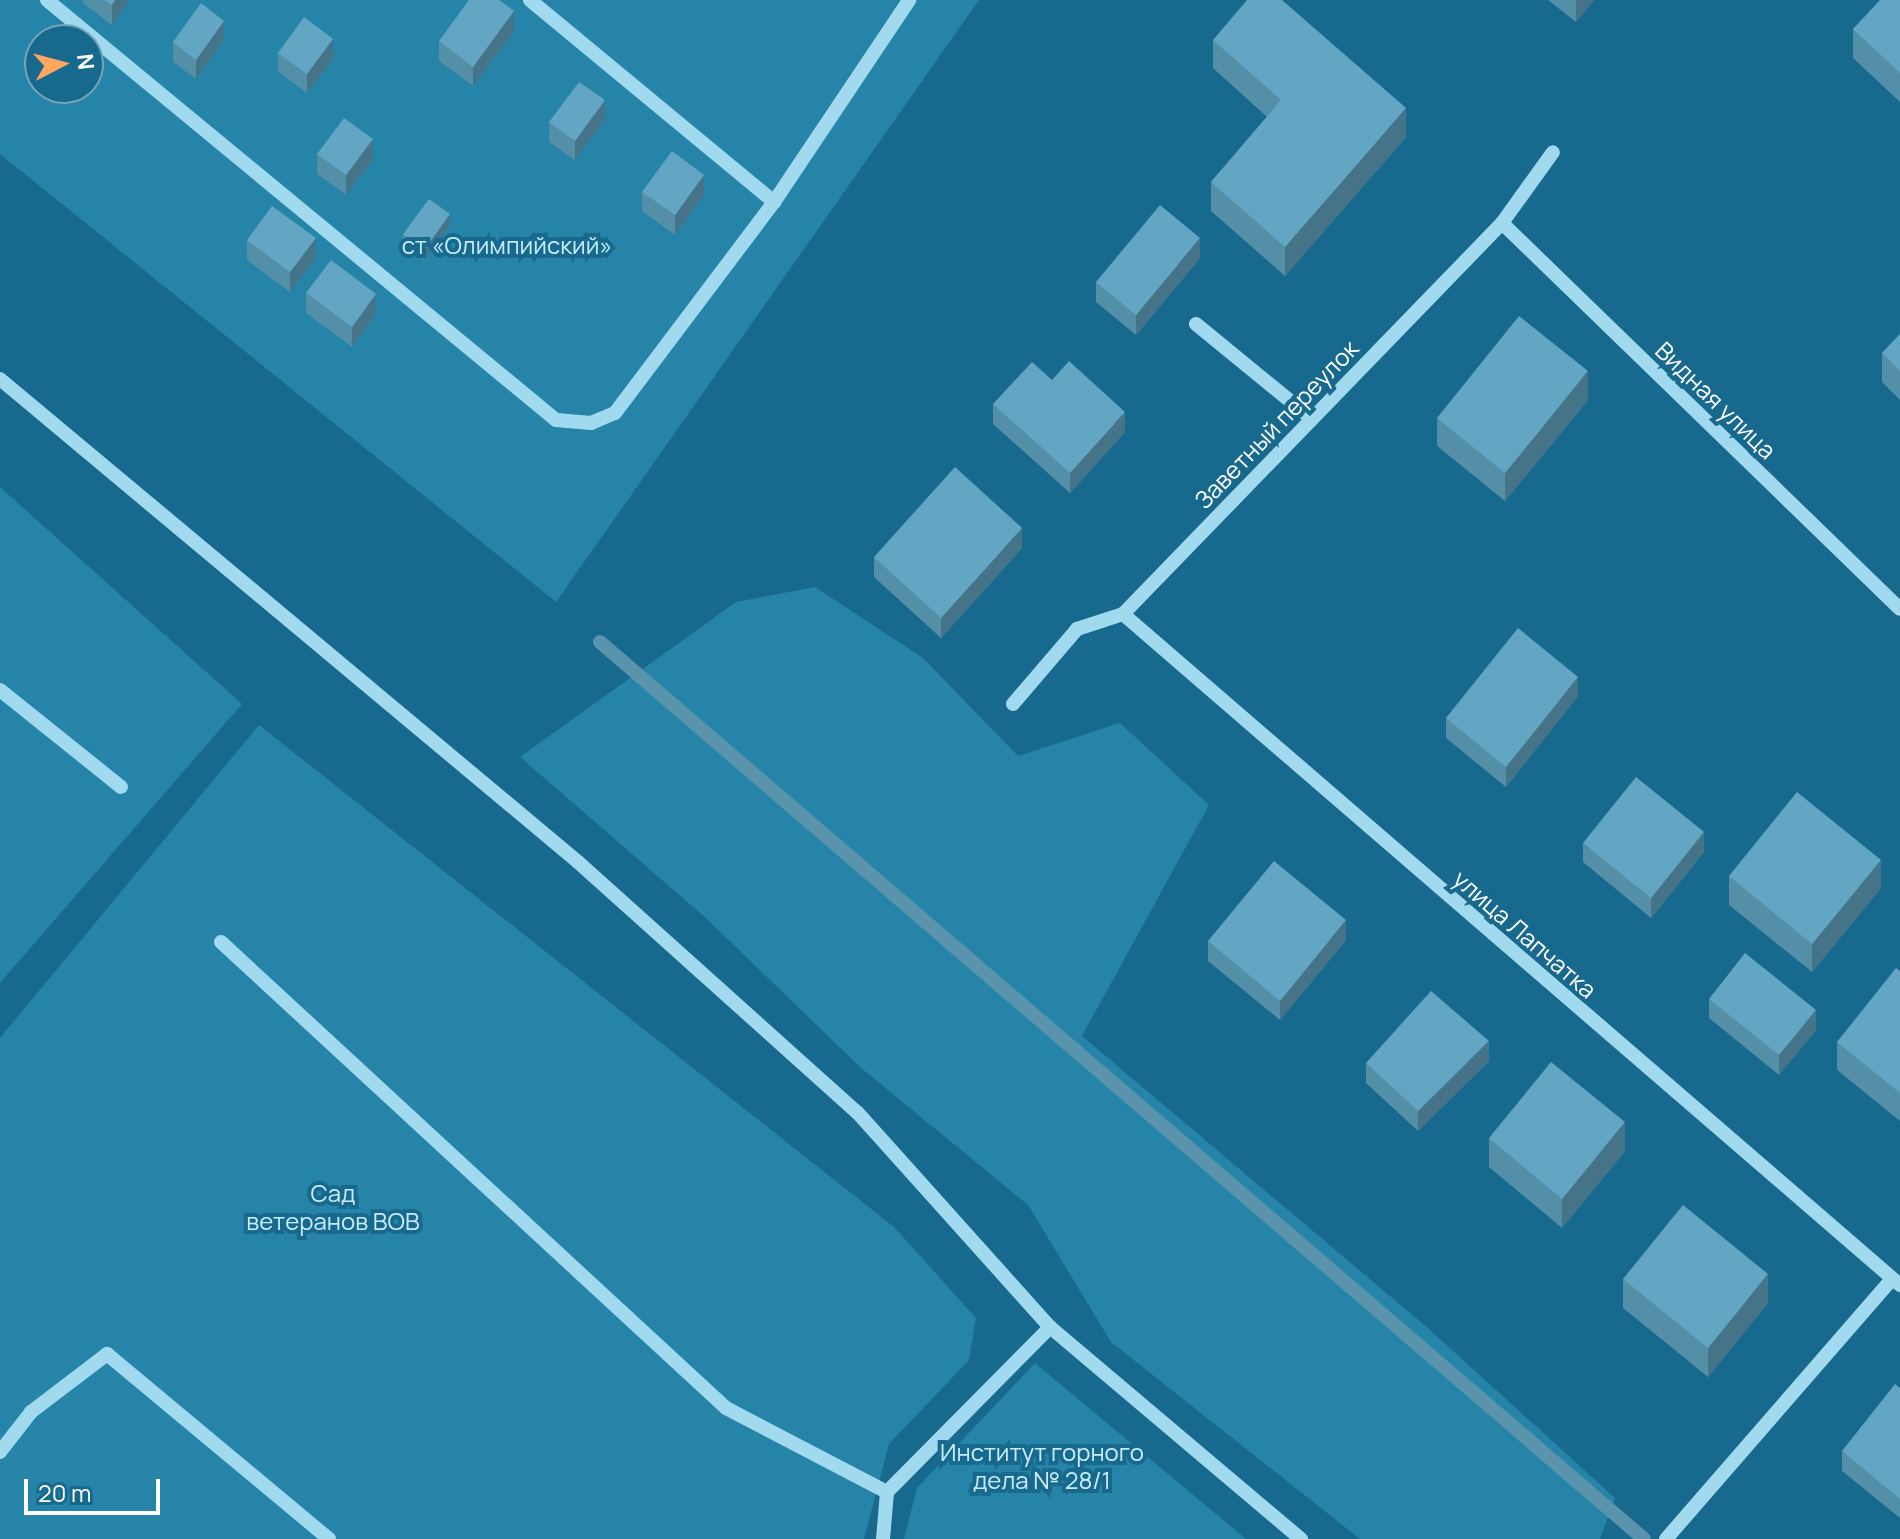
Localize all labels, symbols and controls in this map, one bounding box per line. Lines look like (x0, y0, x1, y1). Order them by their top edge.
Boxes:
north arrow (24, 24, 104, 104)
text: N (70, 52, 102, 71)
park label: ст «Олимпийский» (402, 231, 612, 259)
street label: Заветный переулок (1188, 334, 1364, 514)
street label: Видная улица (1650, 335, 1782, 465)
street label: улица Лапчатка (1448, 864, 1602, 1004)
park label: Сад ветеранов ВОВ (246, 1179, 420, 1235)
park label: Институт горного дела № 28/1 (940, 1438, 1144, 1494)
scale bar (28, 1463, 164, 1513)
text: 20 m (38, 1476, 91, 1509)

